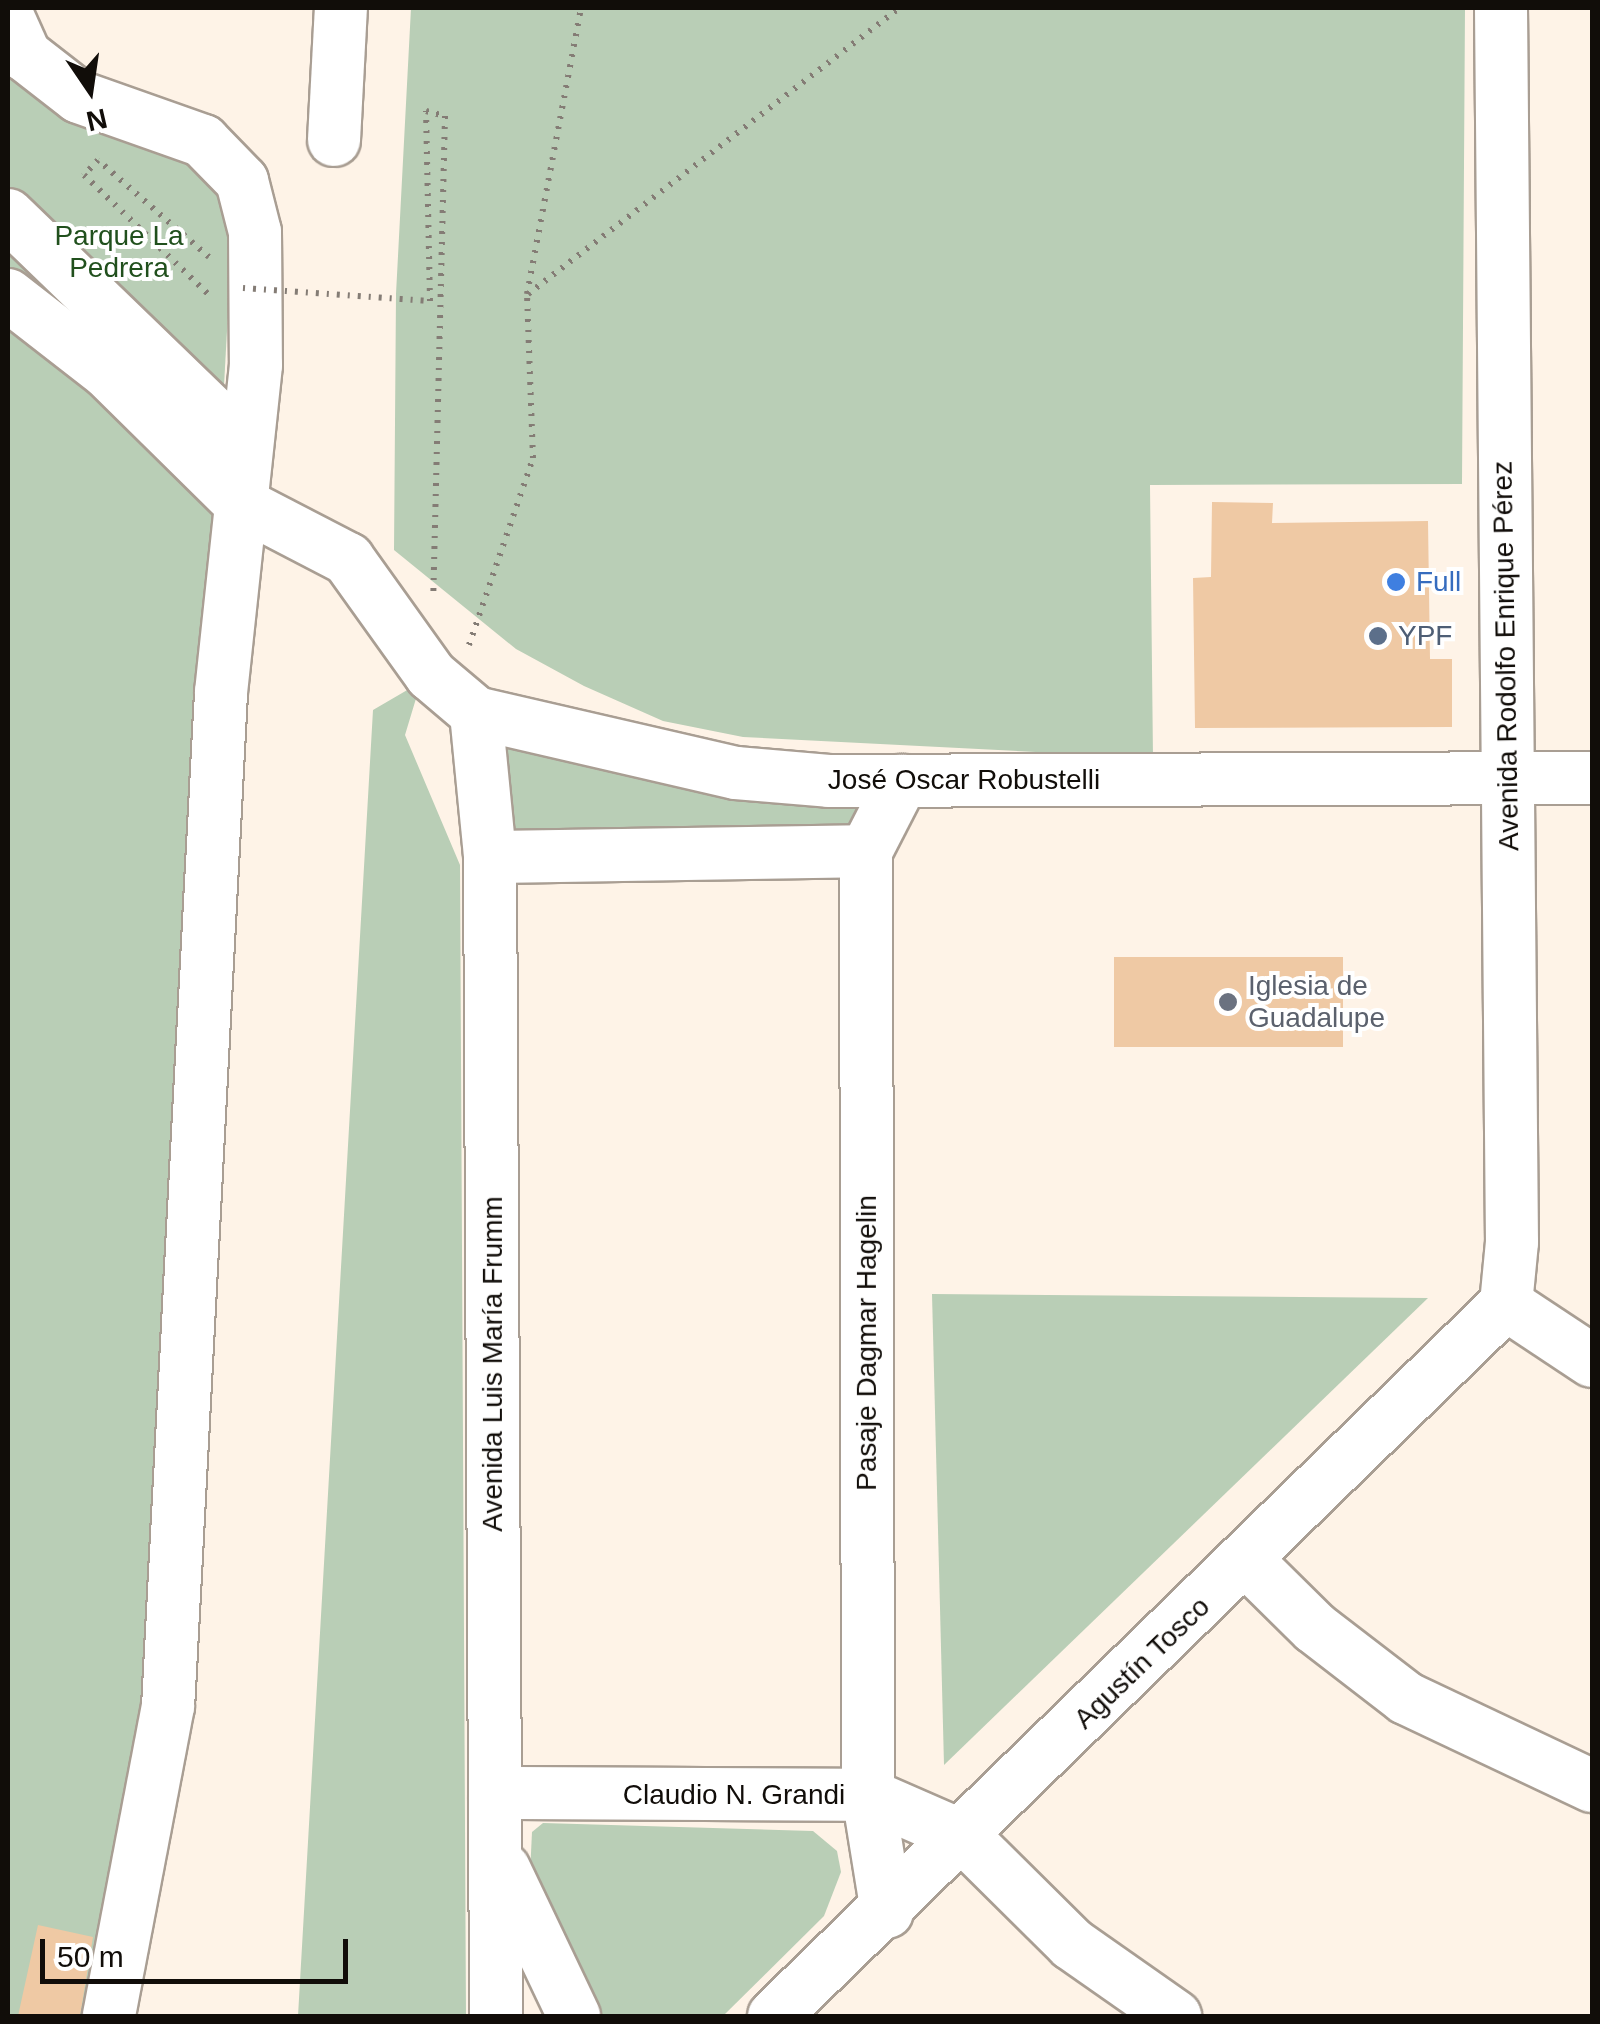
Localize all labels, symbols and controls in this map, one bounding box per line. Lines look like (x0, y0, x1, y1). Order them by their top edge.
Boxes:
north arrow (40, 40, 140, 140)
text: N (84, 102, 110, 137)
park label: Parque La Pedrera (54, 219, 184, 285)
street label: Avenida Rodolfo Enrique Pérez (1486, 461, 1526, 851)
place label: Full (1416, 565, 1461, 599)
marker: Full (1385, 571, 1407, 593)
place label: YPF (1398, 619, 1452, 653)
marker: YPF (1367, 625, 1389, 647)
street label: José Oscar Robustelli (828, 763, 1100, 797)
place label: Iglesia de Guadalupe (1248, 969, 1385, 1035)
marker: Iglesia de Guadalupe (1217, 991, 1239, 1013)
street label: Pasaje Dagmar Hagelin (850, 1195, 884, 1491)
street label: Avenida Luis María Frumm (476, 1196, 510, 1532)
street label: Agustín Tosco (1067, 1590, 1217, 1736)
street label: Claudio N. Grandi (623, 1778, 845, 1812)
scale bar (45, 1919, 352, 1981)
text: 50 m (57, 1940, 124, 1973)

